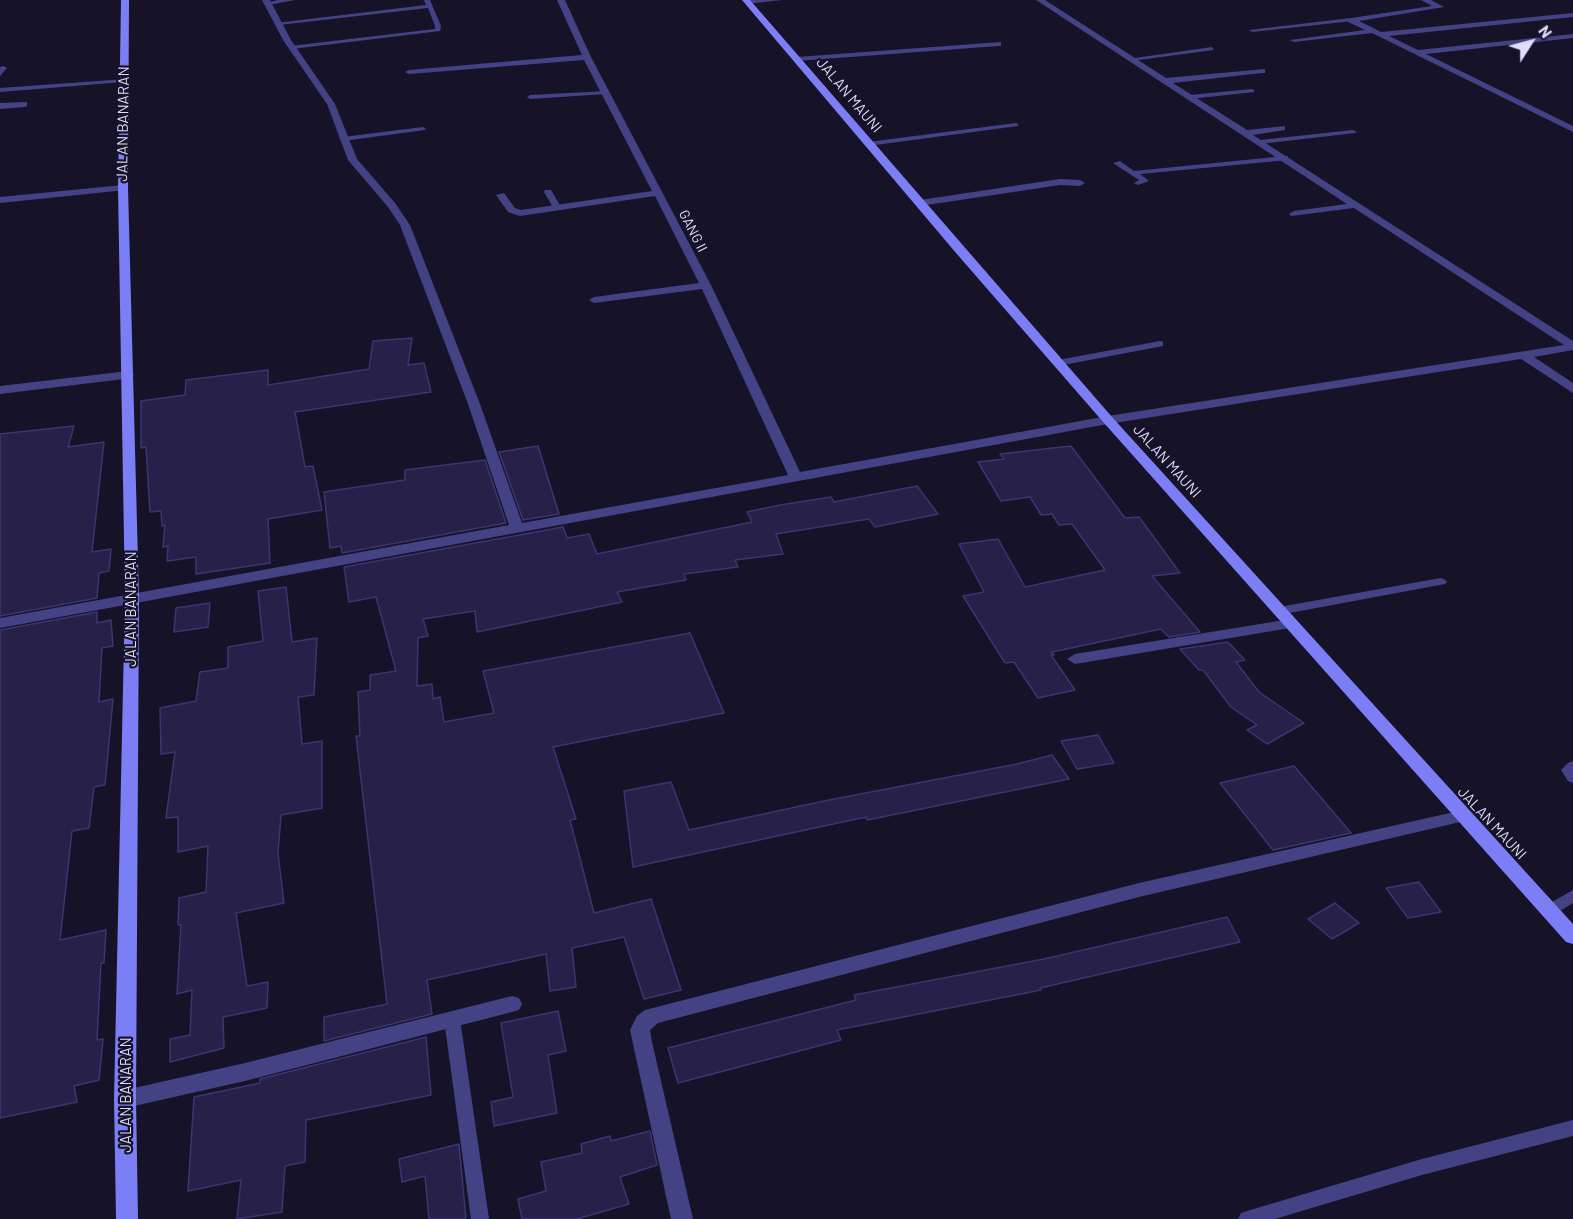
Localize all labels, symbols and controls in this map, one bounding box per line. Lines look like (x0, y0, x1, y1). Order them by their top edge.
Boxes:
north arrow (1501, 12, 1561, 72)
text: N (1535, 21, 1557, 41)
street label: JALAN MAUNI (812, 54, 886, 136)
street label: JALAN BANARAN (113, 66, 133, 182)
street label: GANG II (675, 207, 711, 255)
street label: JALAN MAUNI (1129, 421, 1205, 501)
street label: JALAN BANARAN (122, 551, 140, 667)
street label: JALAN MAUNI (1454, 783, 1530, 863)
street label: JALAN BANARAN (117, 1037, 135, 1153)

